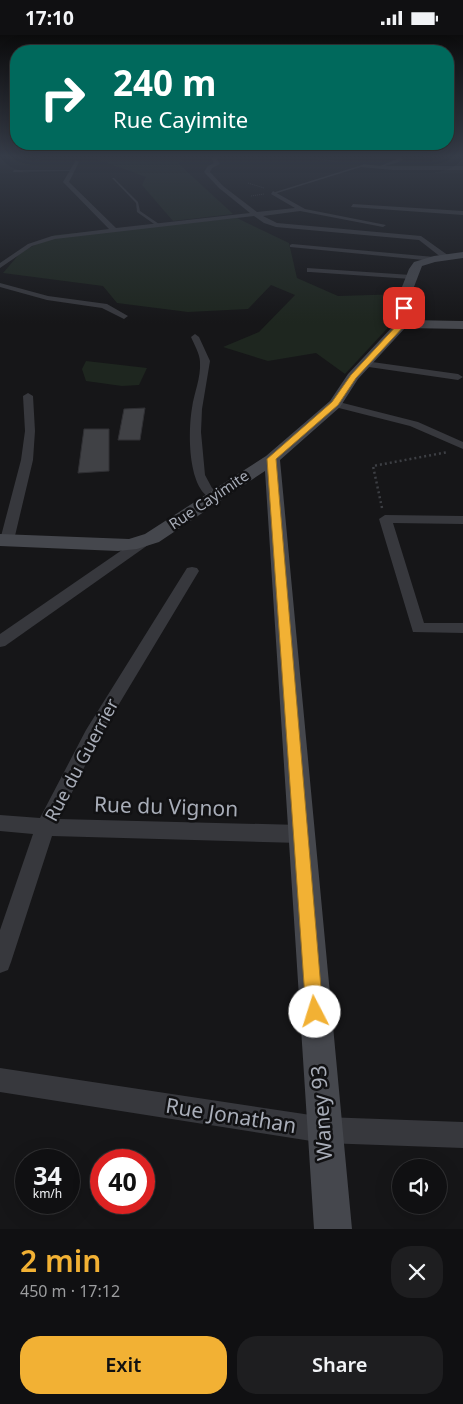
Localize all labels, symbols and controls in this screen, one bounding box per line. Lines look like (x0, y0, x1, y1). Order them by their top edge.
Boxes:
text: 17:10 (25, 5, 74, 31)
text: 240 m (113, 59, 216, 106)
icon: right (30, 65, 95, 130)
text: Rue Cayimite (113, 104, 248, 134)
pin (383, 287, 425, 329)
icon: arrive (390, 294, 418, 322)
street label: Rue Cayimite (165, 465, 252, 533)
street label: Rue du Guerrier (39, 694, 124, 825)
street label: Rue du Vignon (93, 789, 239, 823)
position arrow (288, 985, 340, 1037)
street label: Waney 93 (304, 1064, 338, 1162)
street label: Rue Jonathan (164, 1091, 298, 1139)
speed limit sign: 40 (90, 1149, 155, 1214)
text: 34 (33, 1158, 62, 1192)
map controls (392, 1159, 447, 1214)
button: sound (392, 1159, 447, 1214)
text: km/h (33, 1185, 62, 1202)
text: 2 min (20, 1240, 101, 1281)
button: close (391, 1246, 443, 1298)
text: 450 m · 17:12 (20, 1280, 120, 1302)
button: Exit (20, 1336, 227, 1394)
button: Share (237, 1336, 443, 1394)

